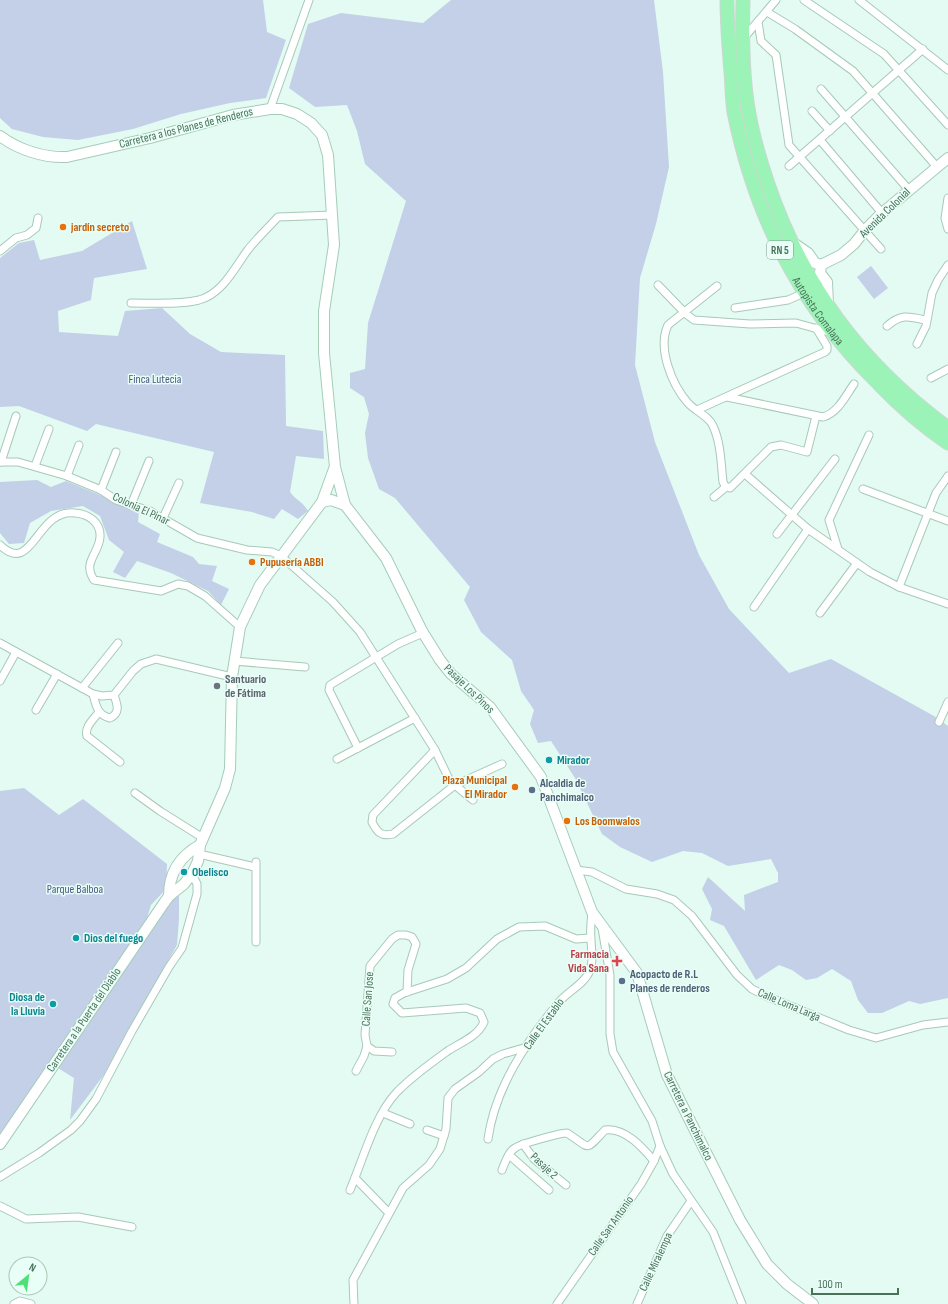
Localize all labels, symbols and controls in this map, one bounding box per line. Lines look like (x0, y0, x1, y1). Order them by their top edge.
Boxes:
street label: Carretera a los Planes de Renderos (118, 104, 254, 152)
street label: Avenida Colonial (856, 185, 914, 242)
place label: jardín secreto (70, 220, 129, 235)
marker: jardín secreto (58, 222, 68, 232)
road number: RN 5 (767, 241, 793, 259)
street label: Autopista Comalapa (789, 273, 847, 348)
park label: Finca Lutecia (129, 372, 182, 387)
street label: Colonia El Pinar (110, 489, 172, 529)
place label: Pupusería ABBI (260, 555, 324, 570)
marker: Pupusería ABBI (247, 557, 257, 567)
street label: Pasaje Los Pinos (441, 661, 497, 717)
place label: Santuario de Fátima (225, 672, 266, 701)
marker: Santuario de Fátima (212, 681, 222, 691)
place label: Mirador (557, 753, 590, 768)
marker: Mirador (544, 755, 554, 765)
place label: Plaza Municipal El Mirador (442, 773, 507, 802)
place label: Alcaldia de Panchimalco (539, 776, 594, 805)
marker: Plaza Municipal El Mirador (510, 782, 520, 792)
marker: Alcaldia de Panchimalco (527, 785, 537, 795)
place label: Los Boomwalos (575, 814, 640, 829)
marker: Los Boomwalos (562, 816, 572, 826)
place label: Obelisco (192, 865, 228, 880)
marker: Obelisco (179, 867, 189, 877)
park label: Parque Balboa (47, 882, 104, 897)
place label: Dios del fuego (84, 931, 143, 946)
marker: Dios del fuego (71, 933, 81, 943)
place label: Farmacia Vida Sana (568, 947, 609, 976)
marker: Farmacia Vida Sana (612, 956, 622, 966)
street label: Carretera a la Puerta del Diablo (43, 965, 125, 1075)
place label: Acopacto de R.L Planes de renderos (629, 967, 710, 996)
street label: Calle San Jose (359, 971, 377, 1027)
marker: Acopacto de R.L Planes de renderos (617, 976, 627, 986)
street label: Calle Loma Larga (756, 985, 823, 1025)
place label: Diosa de la Lluvia (9, 990, 45, 1019)
street label: Calle El Establo (520, 995, 568, 1053)
marker: Diosa de la Lluvia (48, 999, 58, 1009)
street label: Carretera a Panchimalco (660, 1069, 716, 1163)
street label: Pasaje 2 (527, 1150, 561, 1183)
street label: Calle San Antonio (585, 1193, 637, 1259)
street label: Calle Miralempa (636, 1230, 676, 1294)
north arrow (8, 1256, 48, 1296)
text: N (27, 1261, 38, 1275)
scale bar (812, 1270, 898, 1296)
text: 100 m (818, 1277, 843, 1292)

